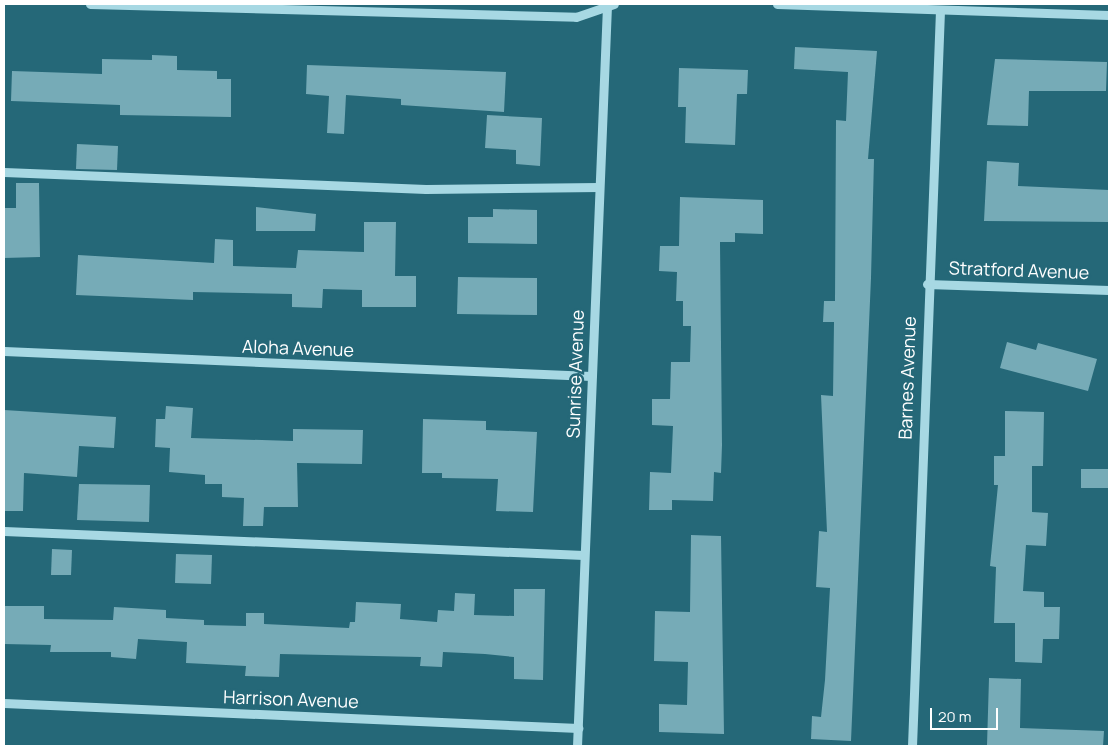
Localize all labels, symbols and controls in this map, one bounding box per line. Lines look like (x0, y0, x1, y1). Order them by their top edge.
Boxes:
street label: Stratford Avenue (948, 257, 1090, 283)
street label: Sunrise Avenue (562, 309, 588, 439)
street label: Barnes Avenue (894, 316, 920, 440)
street label: Aloha Avenue (242, 335, 354, 361)
street label: Harrison Avenue (223, 686, 359, 712)
scale bar (933, 698, 1000, 730)
text: 20 m (938, 706, 971, 727)

